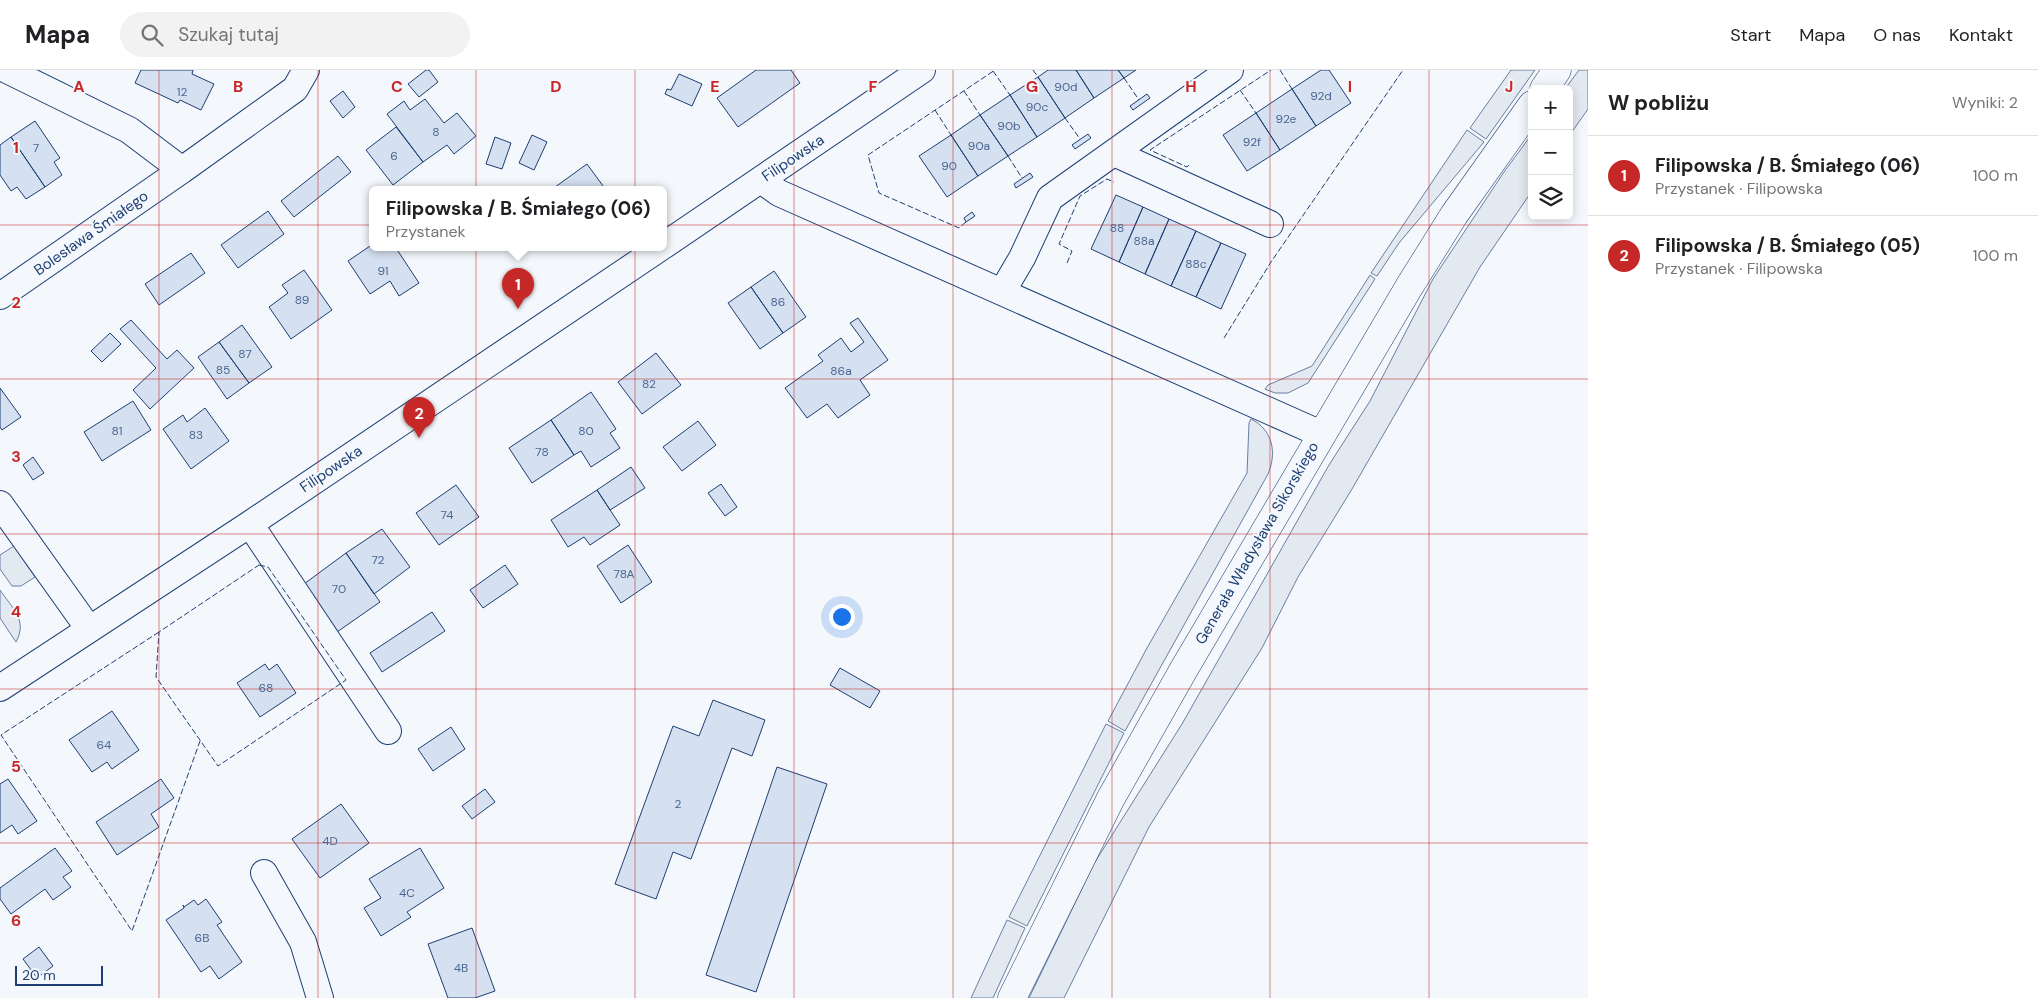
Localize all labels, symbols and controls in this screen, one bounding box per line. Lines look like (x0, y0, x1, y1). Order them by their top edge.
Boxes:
search box (120, 12, 470, 57)
text: Mapa (25, 19, 90, 50)
icon: search (138, 21, 166, 49)
text: Szukaj tutaj (178, 22, 279, 47)
text: Start (1730, 23, 1771, 47)
text: Mapa (1799, 23, 1845, 47)
text: O nas (1873, 23, 1921, 47)
text: Kontakt (1949, 23, 2013, 47)
text: A (73, 76, 85, 97)
text: B (233, 76, 243, 97)
text: C (391, 76, 403, 97)
text: D (550, 76, 562, 97)
text: E (710, 76, 720, 97)
text: F (869, 76, 878, 97)
text: G (1026, 76, 1038, 97)
text: H (1185, 76, 1197, 97)
text: I (1348, 76, 1352, 97)
text: J (1505, 76, 1513, 97)
house number: 90d (1054, 79, 1078, 95)
house number: 12 (177, 84, 187, 100)
map controls (1528, 85, 1573, 220)
button: + (1528, 85, 1573, 130)
house number: 92d (1310, 88, 1332, 104)
text: W pobliżu (1608, 89, 1709, 117)
text: Wyniki: 2 (1952, 92, 2018, 113)
house number: 90c (1026, 99, 1048, 115)
house number: 92e (1276, 111, 1297, 127)
house number: 90b (997, 118, 1021, 134)
house number: 8 (432, 124, 440, 140)
street label: Filipowska (758, 130, 828, 186)
button: − (1528, 130, 1573, 175)
house number: 92f (1243, 134, 1261, 150)
text: 1 (13, 137, 19, 158)
house number: 90a (968, 138, 990, 154)
house number: 7 (33, 140, 39, 156)
house number: 6 (390, 148, 398, 164)
text: Filipowska / B. Śmiałego (06) (1655, 153, 1920, 178)
house number: 90 (941, 158, 957, 174)
text: 1 (1621, 165, 1627, 186)
text: 100 m (1973, 165, 2018, 186)
button: layers (1528, 175, 1573, 220)
text: Przystanek · Filipowska (1655, 178, 1823, 199)
street label: Bolesława Śmiałego (30, 186, 152, 280)
popup (369, 186, 667, 251)
text: Filipowska / B. Śmiałego (06) (386, 196, 650, 221)
house number: 88 (1110, 220, 1124, 236)
text: Przystanek (386, 221, 466, 242)
house number: 88a (1133, 233, 1155, 249)
text: Filipowska / B. Śmiałego (05) (1655, 233, 1920, 258)
text: 2 (1619, 245, 1629, 266)
text: 100 m (1973, 245, 2018, 266)
house number: 88c (1185, 256, 1207, 272)
text: Przystanek · Filipowska (1655, 258, 1823, 279)
house number: 91 (377, 263, 389, 279)
pin: 1 (502, 268, 534, 309)
text: 2 (11, 292, 21, 313)
house number: 89 (295, 292, 309, 308)
house number: 86 (771, 294, 785, 310)
house number: 87 (238, 346, 252, 362)
house number: 85 (216, 362, 230, 378)
house number: 86a (830, 363, 852, 379)
house number: 82 (642, 376, 656, 392)
pin: 2 (403, 397, 435, 438)
house number: 81 (112, 423, 122, 439)
house number: 80 (578, 423, 594, 439)
house number: 83 (189, 427, 203, 443)
street label: Generała Władysława Sikorskiego (1191, 438, 1323, 648)
street label: Filipowska (296, 441, 366, 497)
house number: 78 (535, 444, 549, 460)
text: 3 (11, 446, 21, 467)
house number: 74 (441, 507, 453, 523)
house number: 72 (371, 552, 385, 568)
house number: 78A (613, 566, 635, 582)
house number: 70 (332, 581, 346, 597)
text: 4 (11, 601, 21, 622)
your location (829, 604, 855, 630)
house number: 68 (259, 680, 273, 696)
house number: 64 (97, 737, 111, 753)
text: 5 (11, 756, 21, 777)
house number: 2 (675, 796, 682, 812)
house number: 4D (322, 833, 338, 849)
house number: 4C (399, 885, 415, 901)
text: 6 (11, 910, 21, 931)
house number: 6B (195, 930, 209, 946)
house number: 4B (454, 960, 468, 976)
scale bar (15, 963, 102, 986)
text: 20 m (22, 966, 56, 984)

